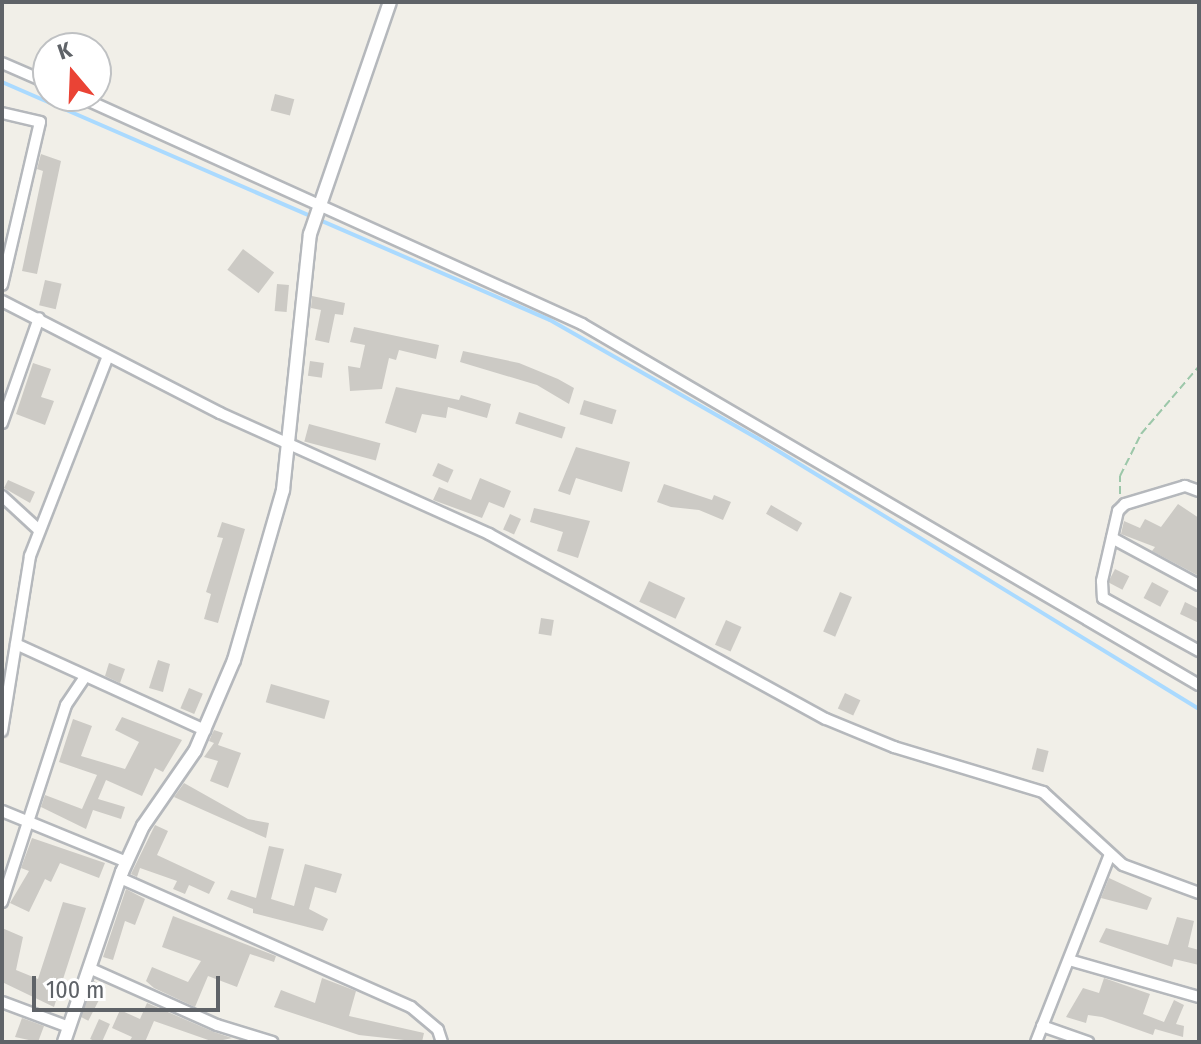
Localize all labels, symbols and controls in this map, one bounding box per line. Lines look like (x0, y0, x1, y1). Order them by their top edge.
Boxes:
north arrow (32, 32, 112, 112)
text: K (54, 36, 75, 66)
scale bar (36, 960, 224, 1010)
text: 100 m (46, 976, 104, 1004)

